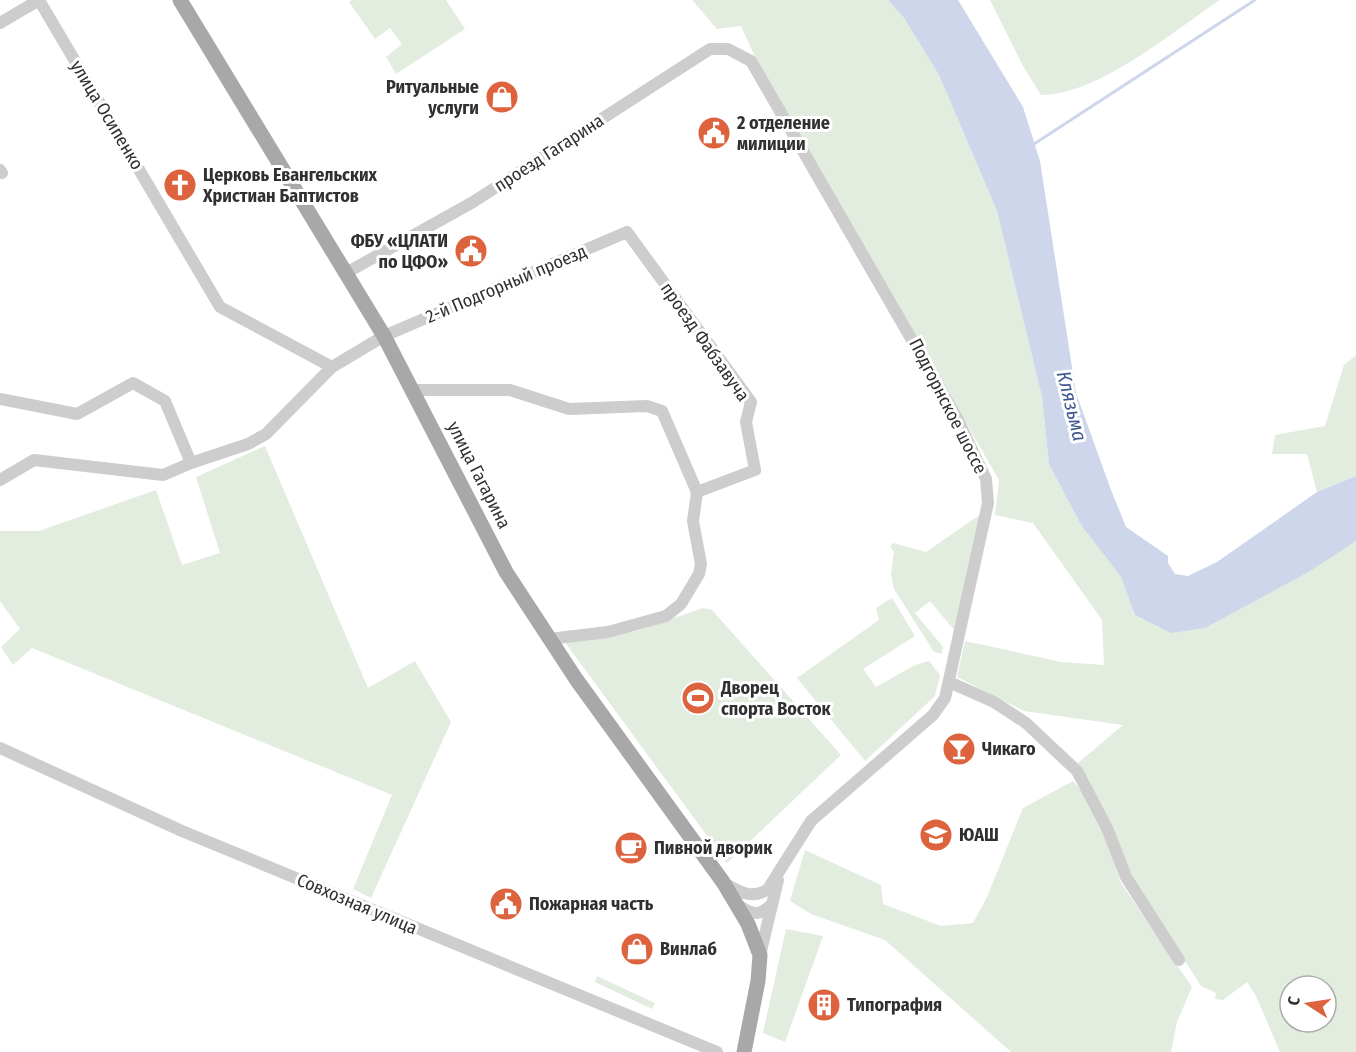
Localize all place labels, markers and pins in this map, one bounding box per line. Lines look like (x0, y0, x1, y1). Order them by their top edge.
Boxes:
place label: Ритуальные услуги (386, 76, 479, 119)
shop icon: Ритуальные услуги (484, 79, 520, 115)
place label: 2 отделение милиции (736, 112, 830, 155)
public building icon: 2 отделение милиции (696, 115, 732, 151)
place label: Церковь Евангельских Христиан Баптистов (202, 164, 378, 207)
church icon: Церковь Евангельских Христиан Баптистов (162, 167, 198, 203)
place label: ФБУ «ЦЛАТИ по ЦФО» (351, 230, 448, 273)
public building icon: ФБУ «ЦЛАТИ по ЦФО» (453, 233, 489, 269)
place label: Дворец спорта Восток (720, 677, 832, 720)
sports icon: Дворец спорта Восток (680, 680, 716, 716)
bar icon: Чикаго (941, 731, 977, 767)
place label: Чикаго (982, 738, 1036, 760)
school or university icon: ЮАШ (918, 817, 954, 853)
place label: ЮАШ (959, 824, 999, 846)
cafe icon: Пивной дворик (613, 830, 649, 866)
place label: Пивной дворик (654, 837, 773, 859)
public building icon: Пожарная часть (488, 886, 524, 922)
place label: Пожарная часть (529, 893, 654, 915)
shop icon: Винлаб (619, 931, 655, 967)
place label: Винлаб (660, 938, 717, 960)
building icon: Типография (806, 987, 842, 1023)
place label: Типография (847, 994, 942, 1016)

